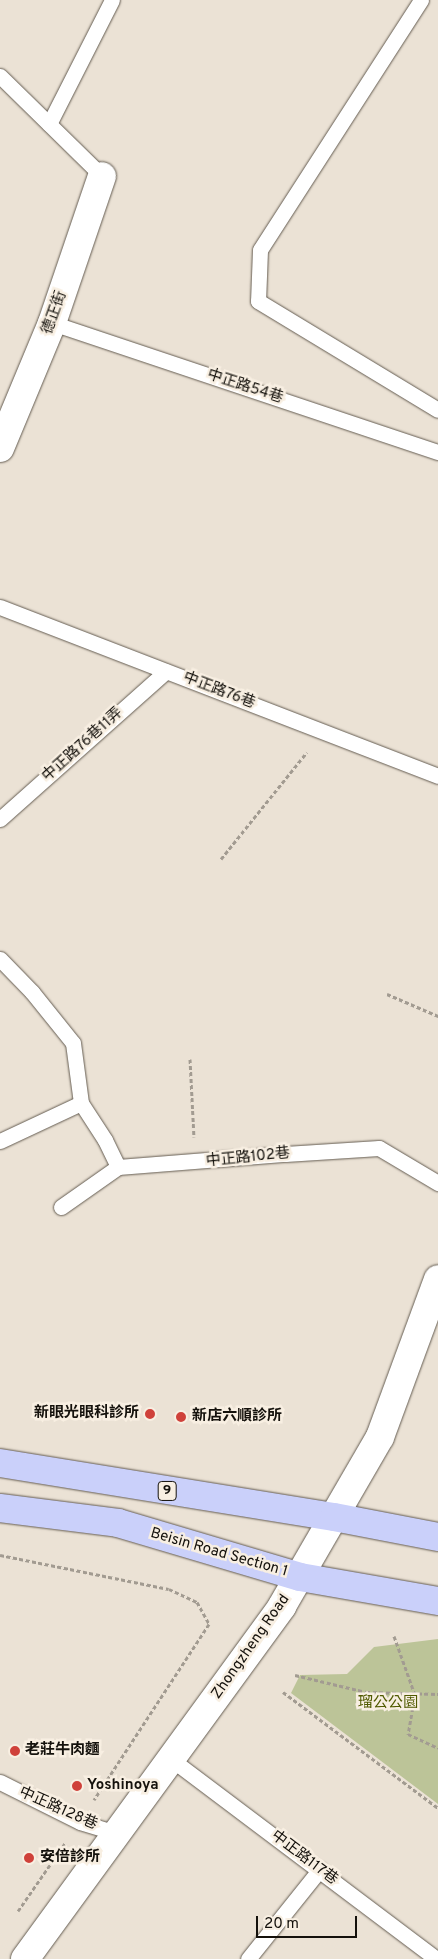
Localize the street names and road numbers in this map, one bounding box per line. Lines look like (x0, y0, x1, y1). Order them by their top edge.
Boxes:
street label: 德正街 (39, 289, 71, 337)
street label: 中正路54巷 (205, 366, 285, 408)
street label: 中正路76巷 (180, 669, 258, 713)
street label: 中正路76巷11弄 (39, 704, 127, 786)
street label: 中正路102巷 (205, 1145, 291, 1171)
road number: 9 (157, 1480, 177, 1502)
street label: Beisin Road Section 1 (148, 1525, 290, 1581)
street label: Zhongzheng Road (208, 1591, 294, 1703)
street label: 中正路128巷 (16, 1784, 100, 1834)
street label: 中正路117巷 (267, 1827, 341, 1889)

